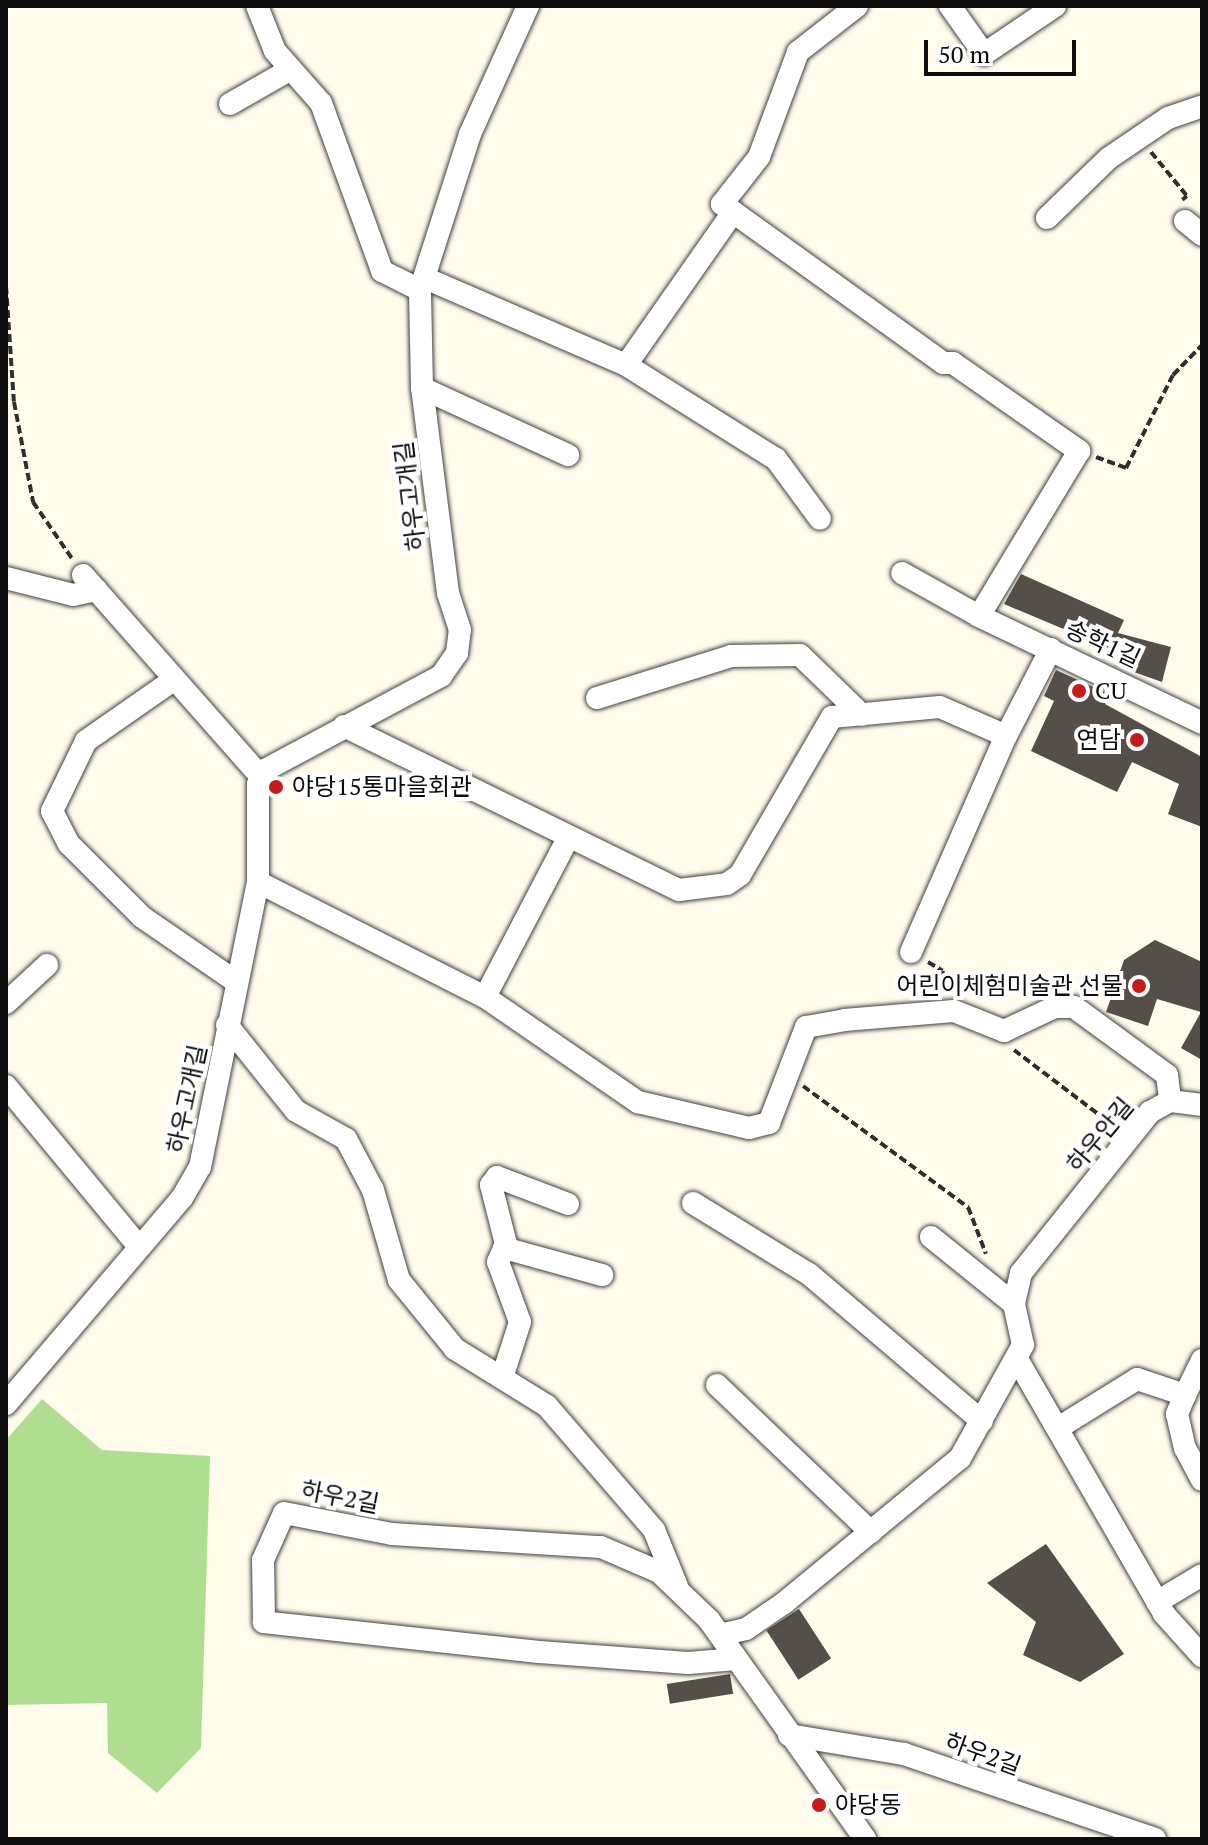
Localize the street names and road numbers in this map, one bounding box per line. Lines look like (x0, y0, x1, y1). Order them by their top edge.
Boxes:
street label: 하우고개길 (389, 439, 431, 553)
street label: 송학1길 (1061, 614, 1145, 674)
street label: 하우고개길 (161, 1042, 213, 1156)
street label: 하우안길 (1061, 1092, 1139, 1178)
street label: 하우2길 (298, 1475, 382, 1519)
street label: 하우2길 (941, 1727, 1025, 1781)

